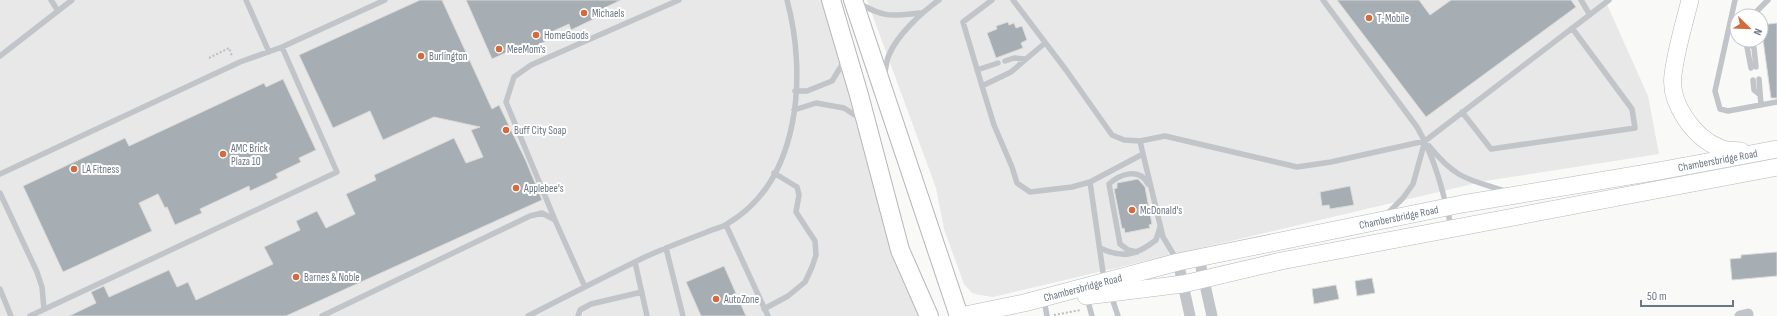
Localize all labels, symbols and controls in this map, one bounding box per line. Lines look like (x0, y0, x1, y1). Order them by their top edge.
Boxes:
place label: Michaels (592, 7, 624, 20)
marker: Michaels (579, 8, 589, 18)
north arrow (1729, 8, 1769, 48)
place label: T-Mobile (1377, 12, 1409, 25)
marker: T-Mobile (1364, 13, 1374, 23)
text: N (1751, 26, 1765, 37)
place label: HomeGoods (544, 29, 589, 42)
marker: HomeGoods (531, 30, 541, 40)
place label: MeeMom's (507, 43, 546, 56)
marker: MeeMom's (494, 44, 504, 54)
place label: Burlington (429, 50, 468, 63)
marker: Burlington (416, 51, 426, 61)
place label: Buff City Soap (514, 124, 566, 137)
marker: Buff City Soap (501, 125, 511, 135)
place label: AMC Brick Plaza 10 (230, 142, 269, 168)
street label: Chambersbridge Road (1677, 147, 1759, 174)
marker: AMC Brick Plaza 10 (218, 149, 228, 159)
place label: LA Fitness (82, 163, 119, 176)
marker: LA Fitness (69, 164, 79, 174)
place label: Applebee's (523, 182, 564, 195)
marker: Applebee's (511, 183, 521, 193)
street label: Chambersbridge Road (1358, 203, 1440, 232)
place label: McDonald's (1140, 204, 1182, 217)
marker: McDonald's (1127, 205, 1137, 215)
place label: Barnes & Noble (304, 271, 360, 284)
street label: Chambersbridge Road (1042, 271, 1124, 305)
marker: Barnes & Noble (291, 272, 301, 282)
scale bar (1641, 282, 1733, 308)
text: 50 m (1647, 289, 1667, 304)
place label: AutoZone (723, 293, 759, 306)
marker: AutoZone (711, 294, 721, 304)

